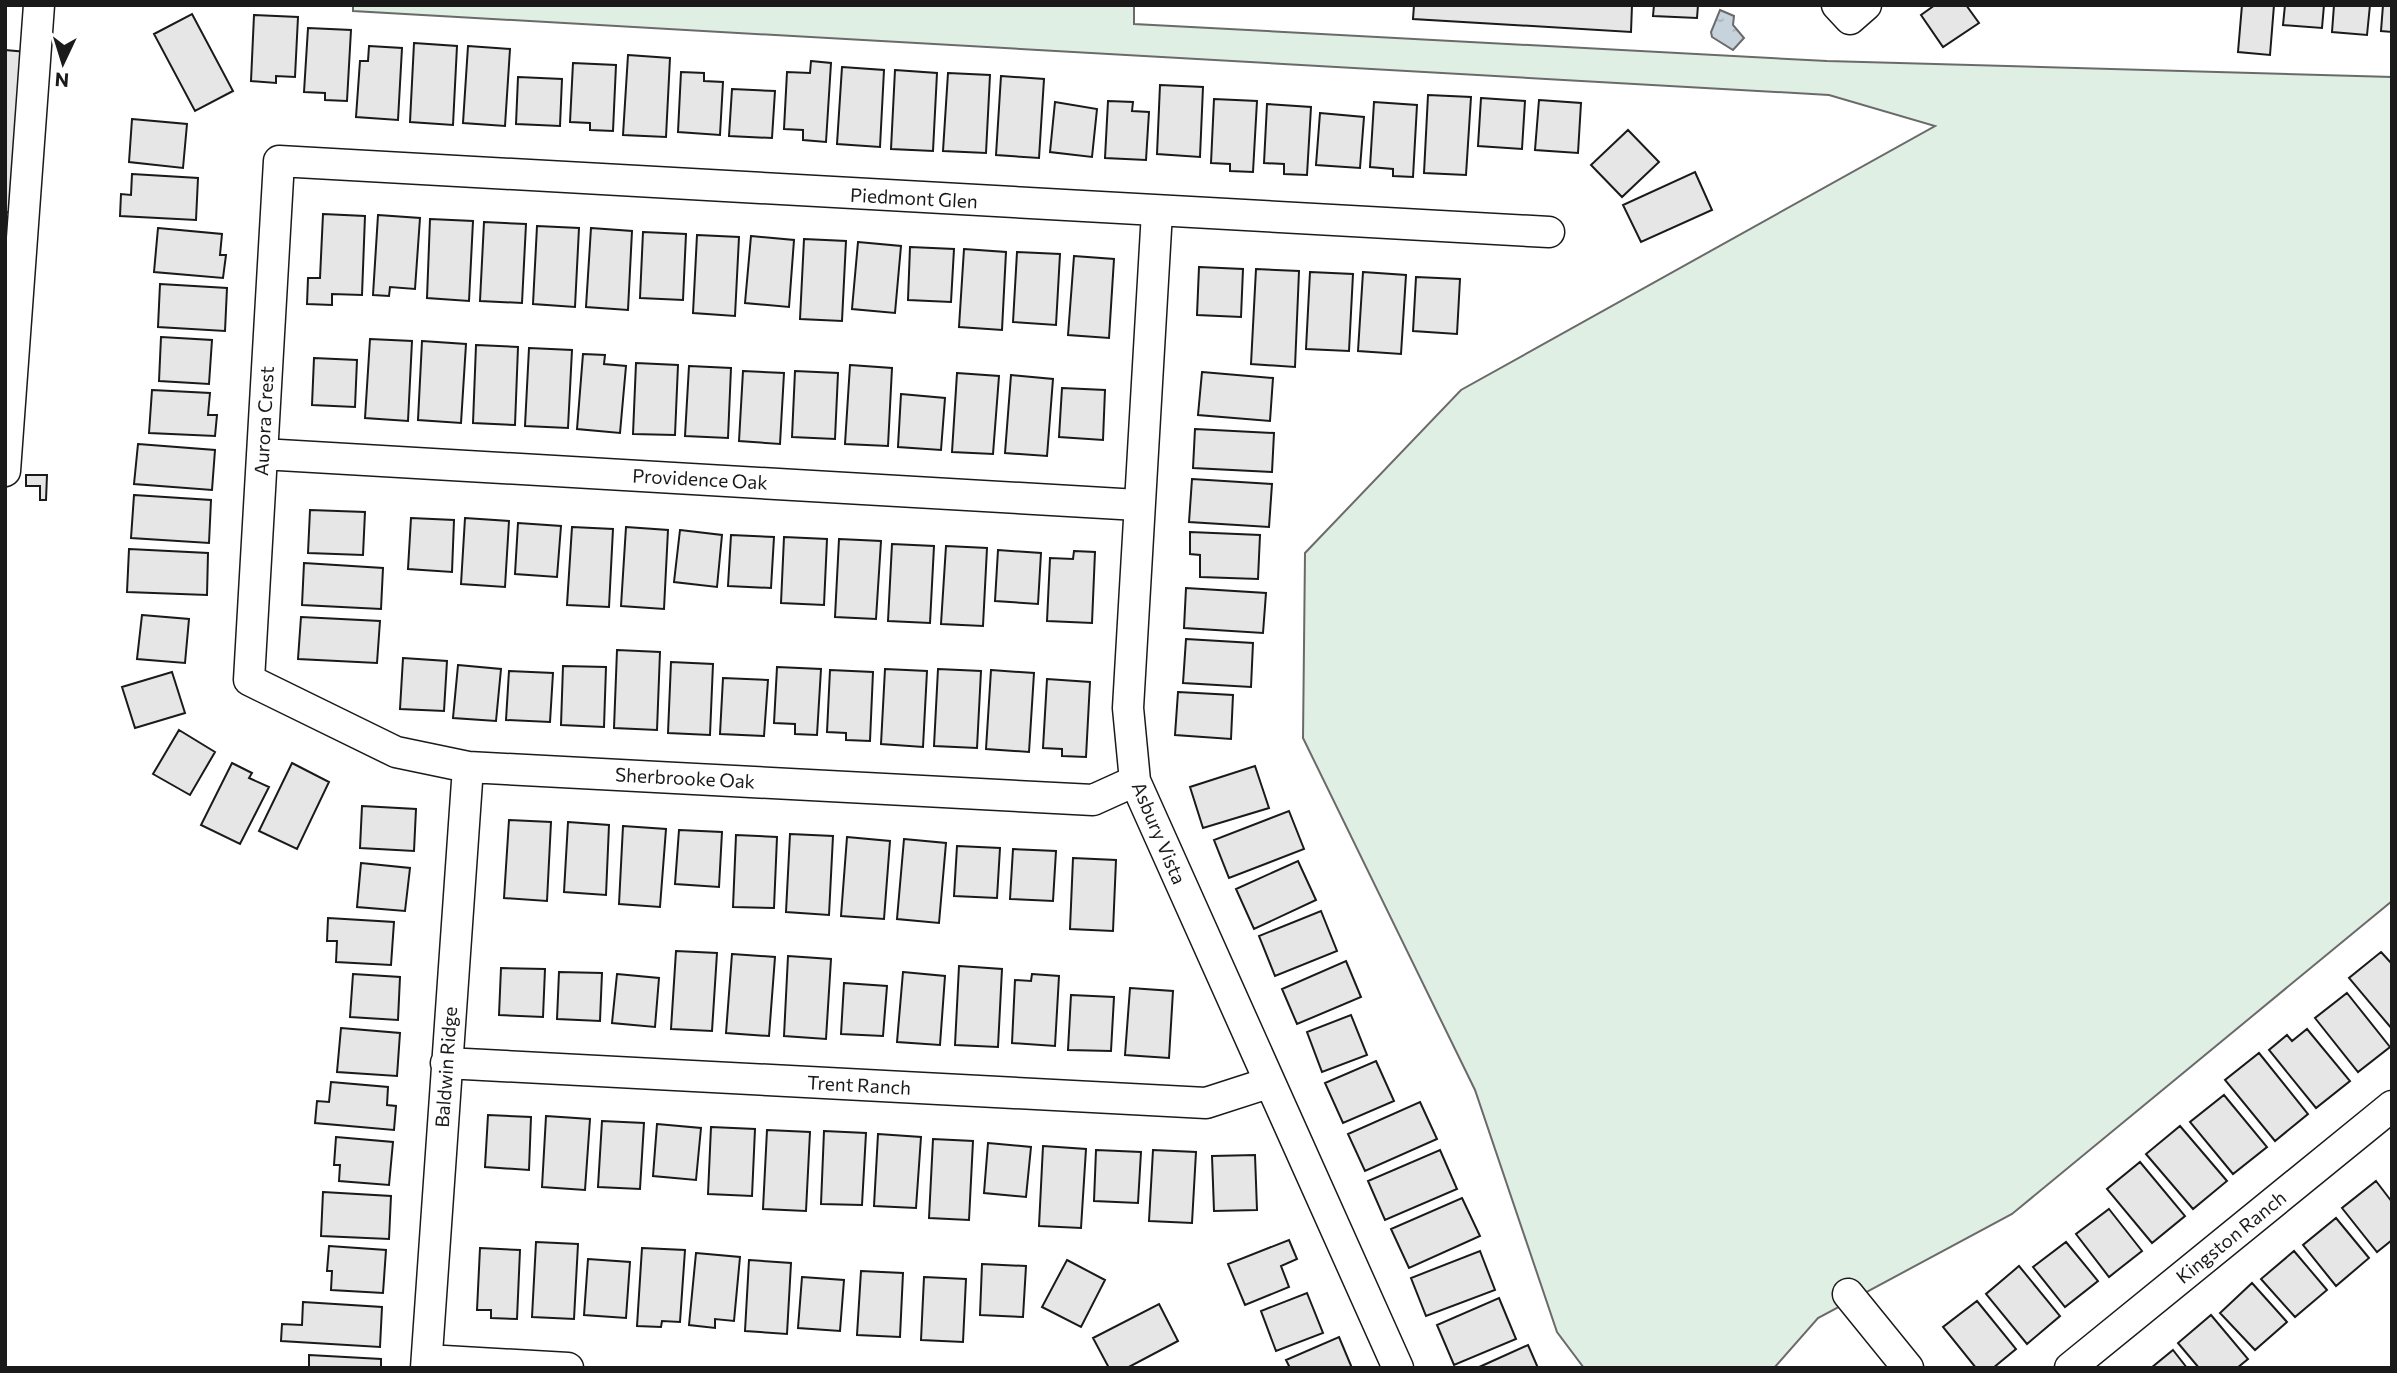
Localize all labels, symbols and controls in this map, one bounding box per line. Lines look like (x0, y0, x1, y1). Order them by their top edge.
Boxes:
north arrow (28, 28, 98, 98)
text: N (54, 68, 70, 92)
street label: Piedmont Glen (850, 183, 978, 212)
street label: Aurora Crest (249, 365, 278, 476)
street label: Providence Oak (632, 463, 768, 494)
street label: Sherbrooke Oak (614, 762, 756, 793)
street label: Asbury Vista (1128, 778, 1191, 887)
street label: Baldwin Ridge (430, 1006, 461, 1128)
street label: Trent Ranch (807, 1070, 912, 1099)
street label: Kingston Ranch (2171, 1185, 2290, 1288)

